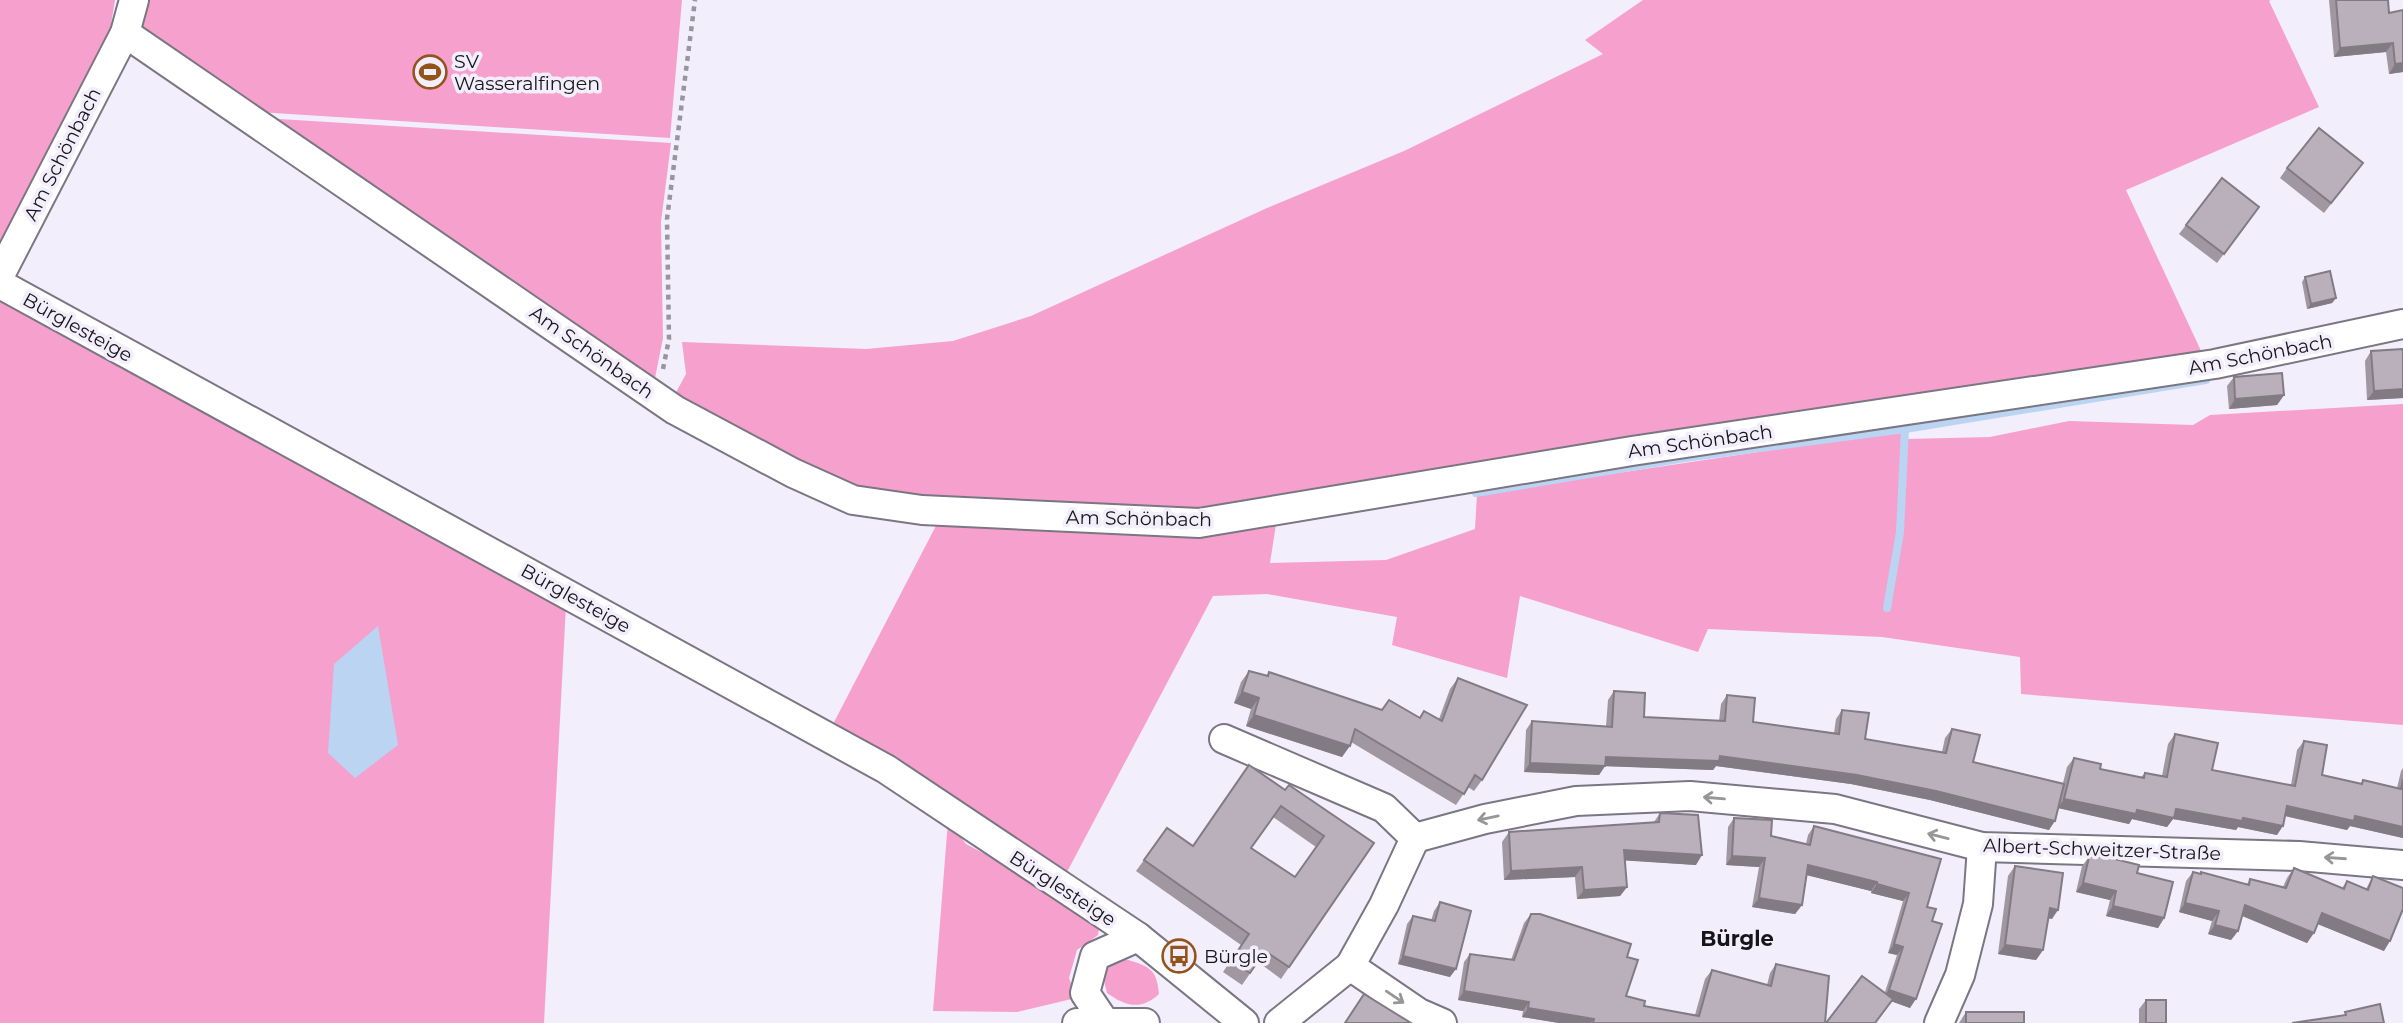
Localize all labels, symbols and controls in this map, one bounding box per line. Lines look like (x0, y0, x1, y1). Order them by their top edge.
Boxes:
place label: SV Wasseralfingen (454, 50, 600, 95)
sports icon: SV Wasseralfingen (411, 53, 449, 91)
street label: Am Schönbach (19, 84, 106, 225)
street label: Bürglesteige (19, 288, 137, 367)
street label: Am Schönbach (525, 301, 658, 404)
street label: Am Schönbach (2186, 329, 2334, 380)
street label: Am Schönbach (1626, 420, 1774, 463)
street label: Am Schönbach (1066, 506, 1212, 531)
street label: Bürglesteige (517, 559, 635, 638)
one-way arrow (1703, 791, 1726, 804)
one-way arrow (1478, 813, 1500, 826)
one-way arrow (1927, 829, 1950, 842)
street label: Albert-Schweitzer-Straße (1983, 834, 2221, 865)
street label: Bürglesteige (1005, 846, 1120, 931)
one-way arrow (2324, 852, 2347, 865)
district label: Bürgle (1700, 926, 1774, 951)
bus stop icon: Bürgle (1160, 937, 1198, 975)
place label: Bürgle (1204, 945, 1268, 968)
one-way arrow (1385, 990, 1404, 1004)

